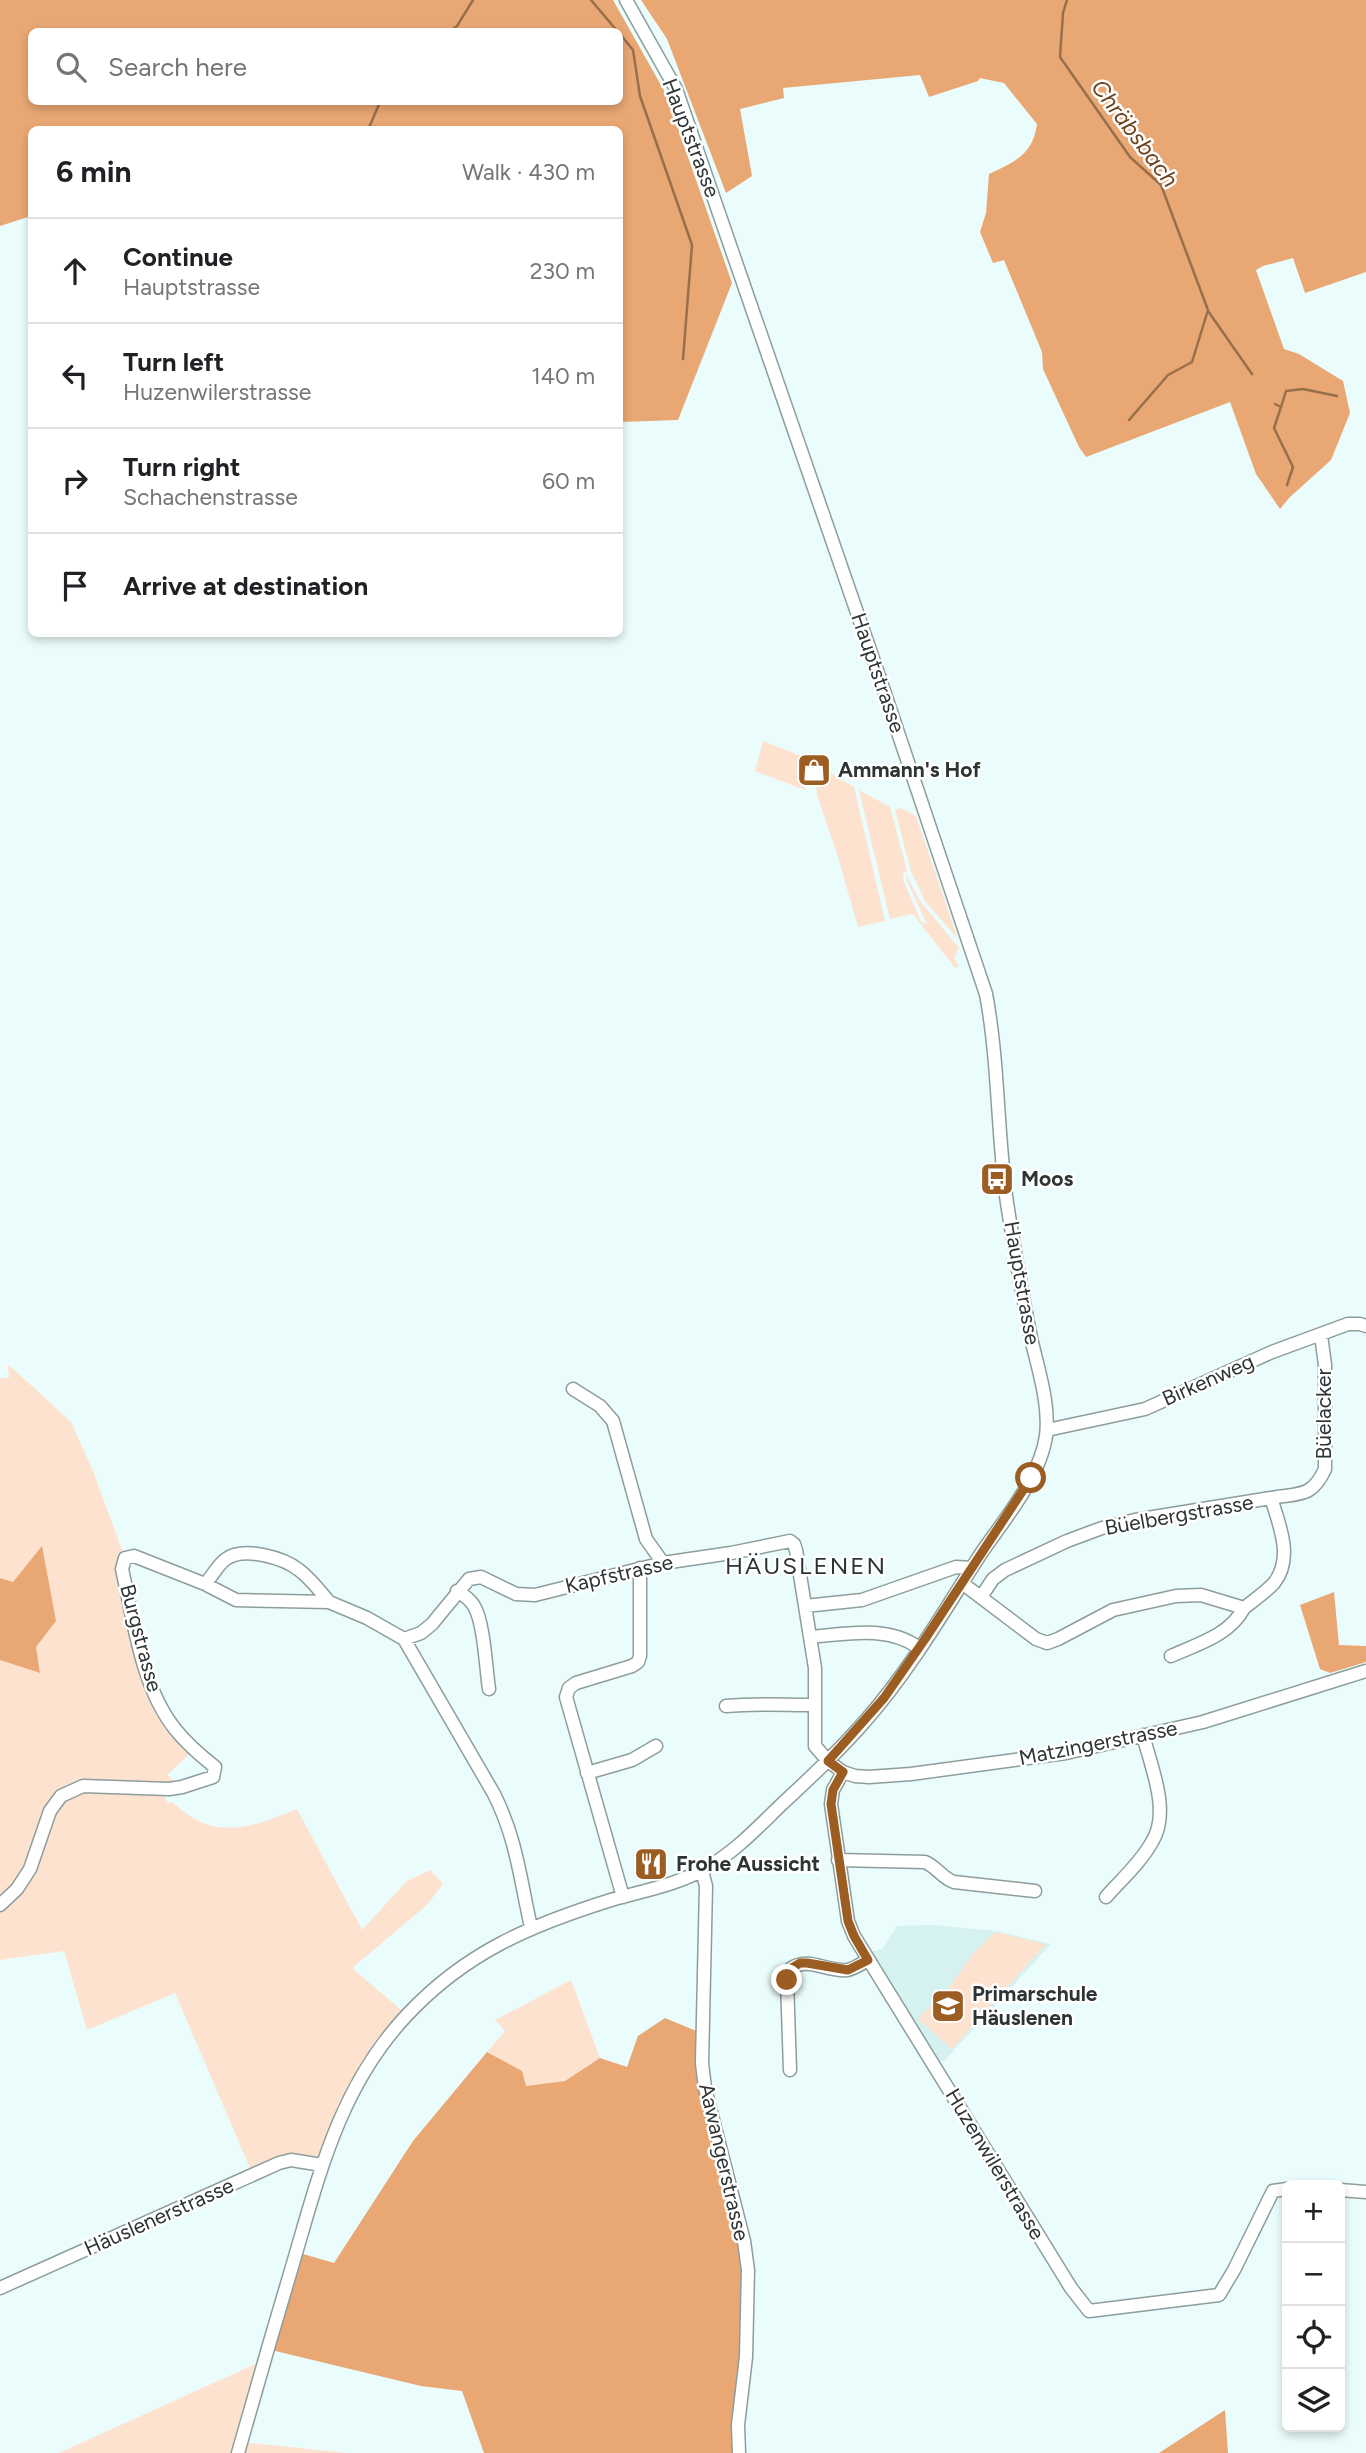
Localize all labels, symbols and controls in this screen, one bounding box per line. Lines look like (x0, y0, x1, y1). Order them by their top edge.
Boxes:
search box (28, 28, 623, 105)
icon: search (52, 48, 90, 86)
text: Search here (108, 51, 247, 83)
water label: Chräbsbach (1085, 74, 1185, 192)
street label: Hauptstrasse (657, 75, 726, 201)
text: 6 min (56, 153, 132, 190)
text: Walk · 430 m (462, 158, 595, 186)
text: Continue (123, 241, 233, 273)
icon: ahead (56, 252, 94, 290)
text: 230 m (530, 257, 595, 285)
text: Hauptstrasse (123, 273, 260, 301)
text: Turn left (123, 346, 224, 378)
icon: left (56, 357, 94, 395)
text: 140 m (531, 362, 595, 390)
text: Huzenwilerstrasse (123, 378, 311, 406)
text: Turn right (123, 451, 240, 483)
icon: right (56, 462, 94, 500)
text: 60 m (542, 467, 595, 495)
text: Schachenstrasse (123, 483, 298, 511)
icon: arrive (56, 567, 94, 605)
text: Arrive at destination (123, 570, 368, 602)
street label: Hauptstrasse (846, 610, 911, 736)
shop icon: Ammann's Hof (795, 751, 833, 789)
place label: Ammann's Hof (838, 757, 982, 782)
bus stop icon: Moos (978, 1160, 1016, 1198)
place label: Moos (1021, 1166, 1073, 1191)
street label: Hauptstrasse (999, 1219, 1046, 1347)
street label: Birkenweg (1158, 1348, 1258, 1411)
street label: Büelacker (1311, 1368, 1336, 1460)
route start (1015, 1462, 1046, 1493)
street label: Büelbergstrasse (1103, 1489, 1255, 1540)
street label: Kapfstrasse (562, 1549, 675, 1598)
district label: HÄUSLENEN (725, 1551, 887, 1580)
street label: Burgstrasse (115, 1581, 168, 1694)
street label: Matzingerstrasse (1017, 1715, 1179, 1770)
restaurant icon: Frohe Aussicht (632, 1845, 670, 1883)
place label: Frohe Aussicht (676, 1851, 820, 1876)
route end (771, 1964, 802, 1995)
place label: Primarschule Häuslenen (972, 1981, 1098, 2030)
school or university icon: Primarschule Häuslenen (929, 1987, 967, 2025)
street label: Aawangerstrasse (694, 2081, 755, 2243)
street label: Huzenwilerstrasse (940, 2084, 1050, 2244)
street label: Häuslenerstrasse (80, 2172, 237, 2261)
map controls (1282, 2180, 1345, 2432)
button: + (1282, 2180, 1345, 2243)
button: − (1282, 2243, 1345, 2306)
button: locate (1282, 2306, 1345, 2369)
button: layers (1282, 2369, 1345, 2432)

